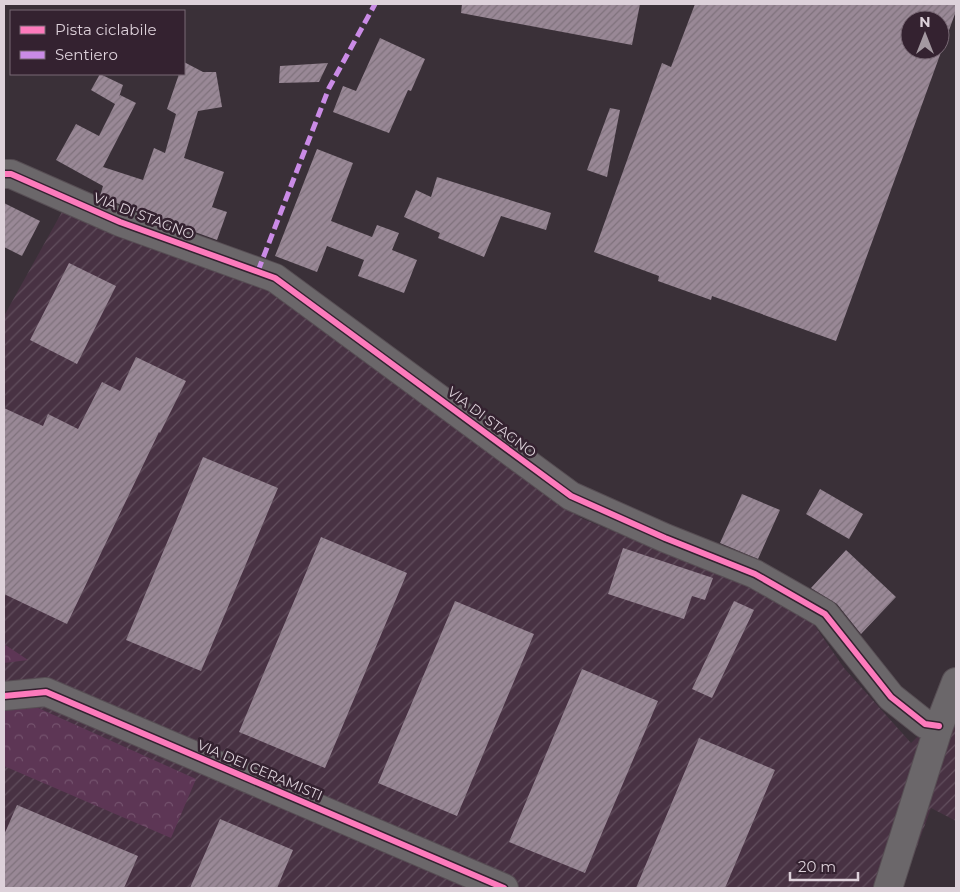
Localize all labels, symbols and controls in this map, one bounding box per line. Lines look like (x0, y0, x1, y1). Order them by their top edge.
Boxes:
legend (10, 10, 185, 75)
north arrow (900, 10, 950, 60)
text: N (919, 13, 931, 31)
text: Pista ciclabile (55, 20, 157, 39)
text: Sentiero (55, 45, 118, 64)
street label: VIA DI STAGNO (91, 188, 197, 244)
street label: VIA DI STAGNO (444, 383, 540, 461)
street label: VIA DEI CERAMISTI (195, 736, 325, 804)
scale bar (790, 850, 858, 882)
text: 20 m (798, 857, 836, 876)

